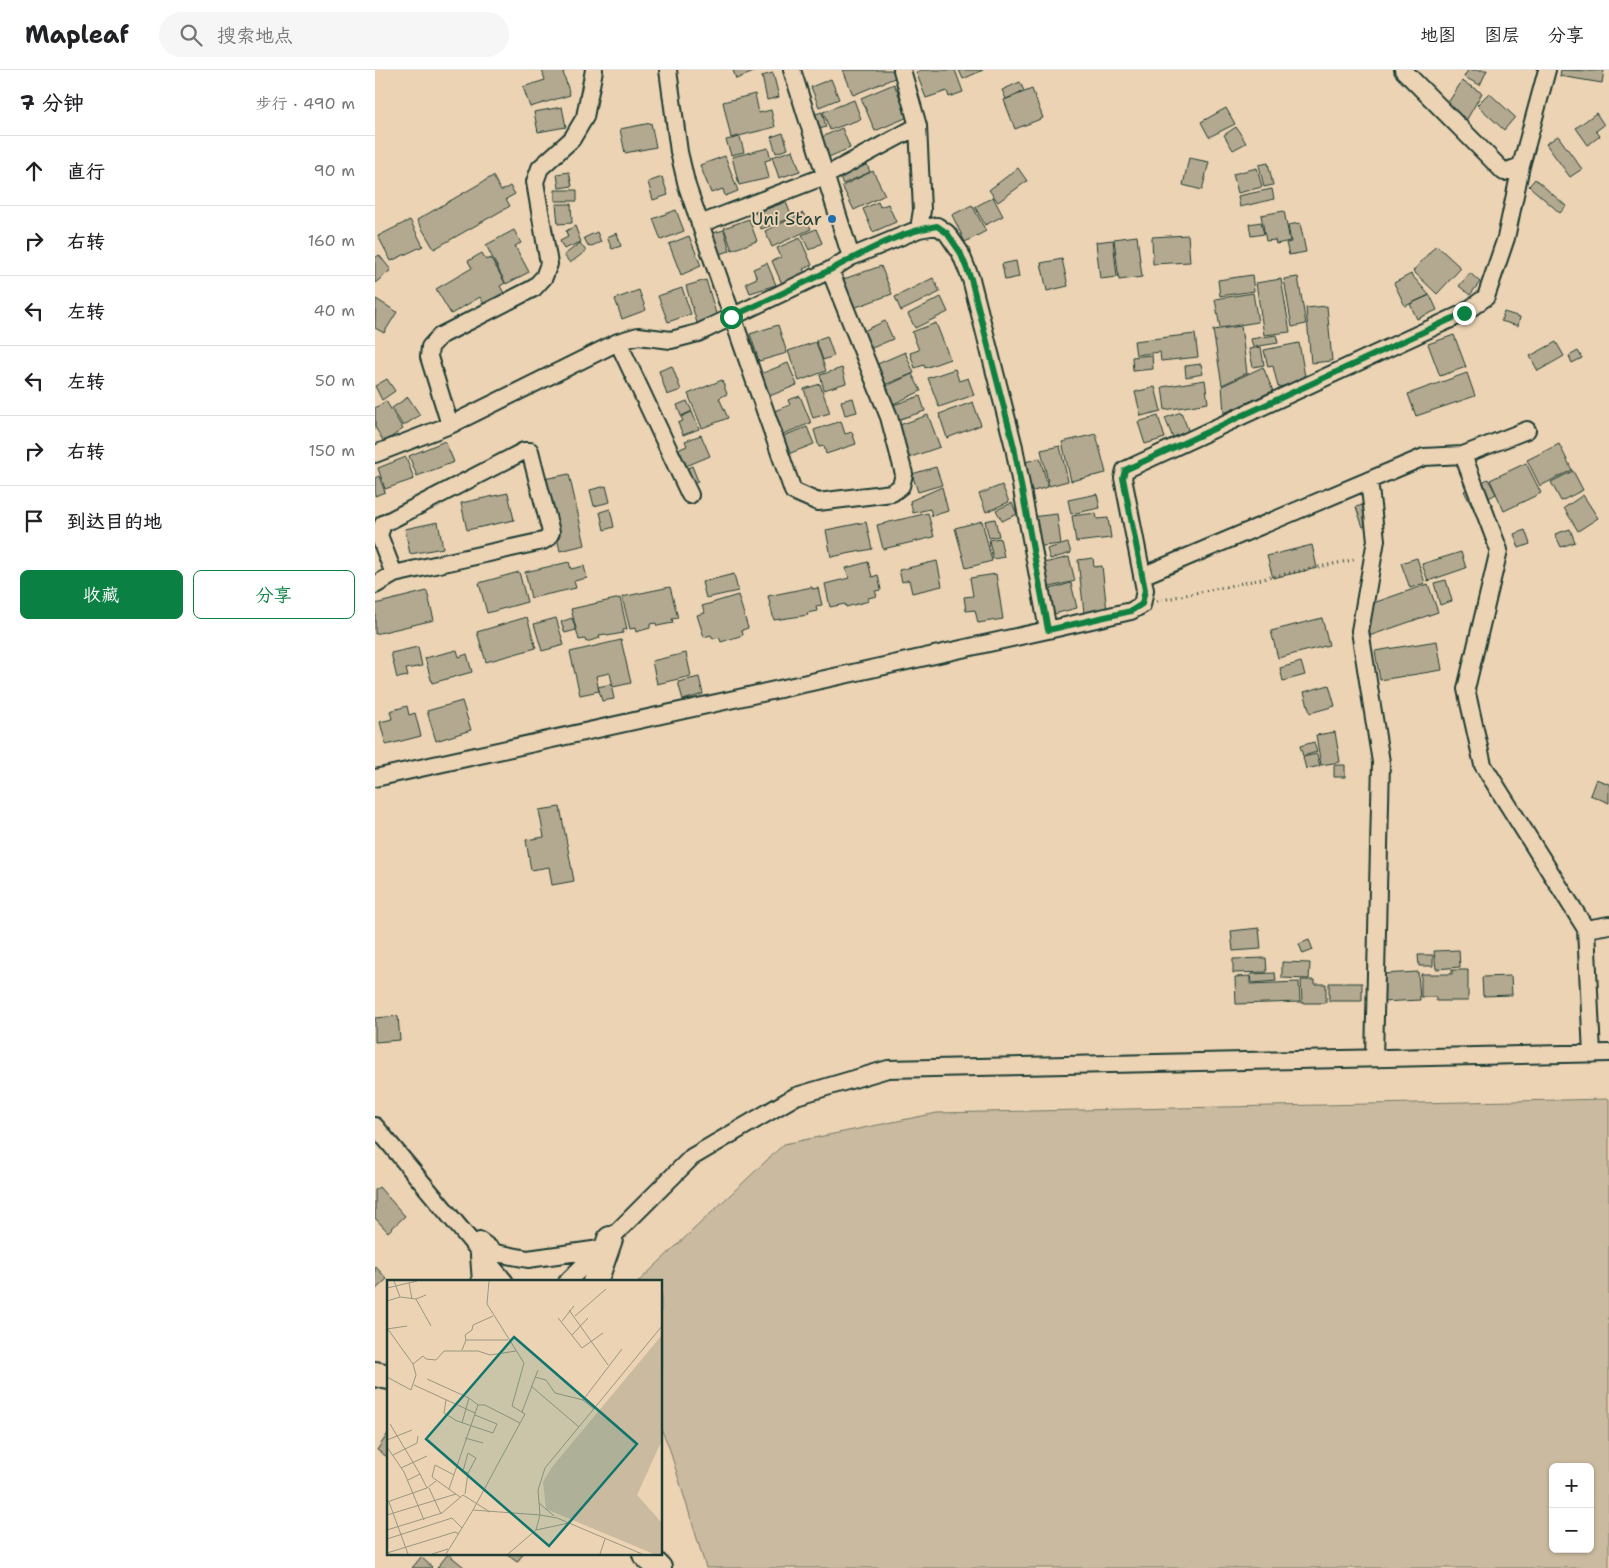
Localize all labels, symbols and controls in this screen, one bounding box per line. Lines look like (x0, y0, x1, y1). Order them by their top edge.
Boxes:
search box (159, 12, 509, 57)
text: Mapleaf (25, 19, 129, 51)
icon: search (177, 21, 205, 49)
text: 搜索地点 (217, 23, 293, 48)
text: 地图 (1420, 23, 1456, 47)
text: 图层 (1484, 23, 1520, 47)
text: 分享 (1548, 23, 1584, 47)
text: 7 分钟 (20, 89, 84, 117)
text: 步行 · 490 m (256, 93, 355, 114)
icon: ahead (20, 157, 48, 185)
text: 直行 (67, 159, 105, 184)
text: 90 m (314, 160, 355, 181)
place label: Uni Star (751, 207, 822, 231)
marker: Uni Star (826, 213, 838, 225)
icon: right (20, 227, 48, 255)
text: 右转 (67, 229, 105, 254)
text: 160 m (308, 230, 355, 251)
icon: left (20, 297, 48, 325)
text: 左转 (67, 299, 105, 324)
text: 40 m (313, 300, 355, 321)
route end (1453, 302, 1476, 325)
route start (720, 306, 743, 329)
icon: left (20, 367, 48, 395)
text: 左转 (67, 369, 105, 394)
text: 50 m (315, 370, 355, 391)
icon: right (20, 437, 48, 465)
text: 右转 (67, 439, 105, 464)
text: 150 m (308, 440, 355, 461)
icon: arrive (20, 507, 48, 535)
text: 到达目的地 (67, 509, 162, 534)
button: 收藏 (20, 570, 183, 619)
button: 分享 (193, 570, 355, 619)
inset map (387, 1280, 663, 1556)
map controls (1549, 1463, 1594, 1553)
button: + (1549, 1463, 1594, 1508)
button: − (1549, 1508, 1594, 1553)

